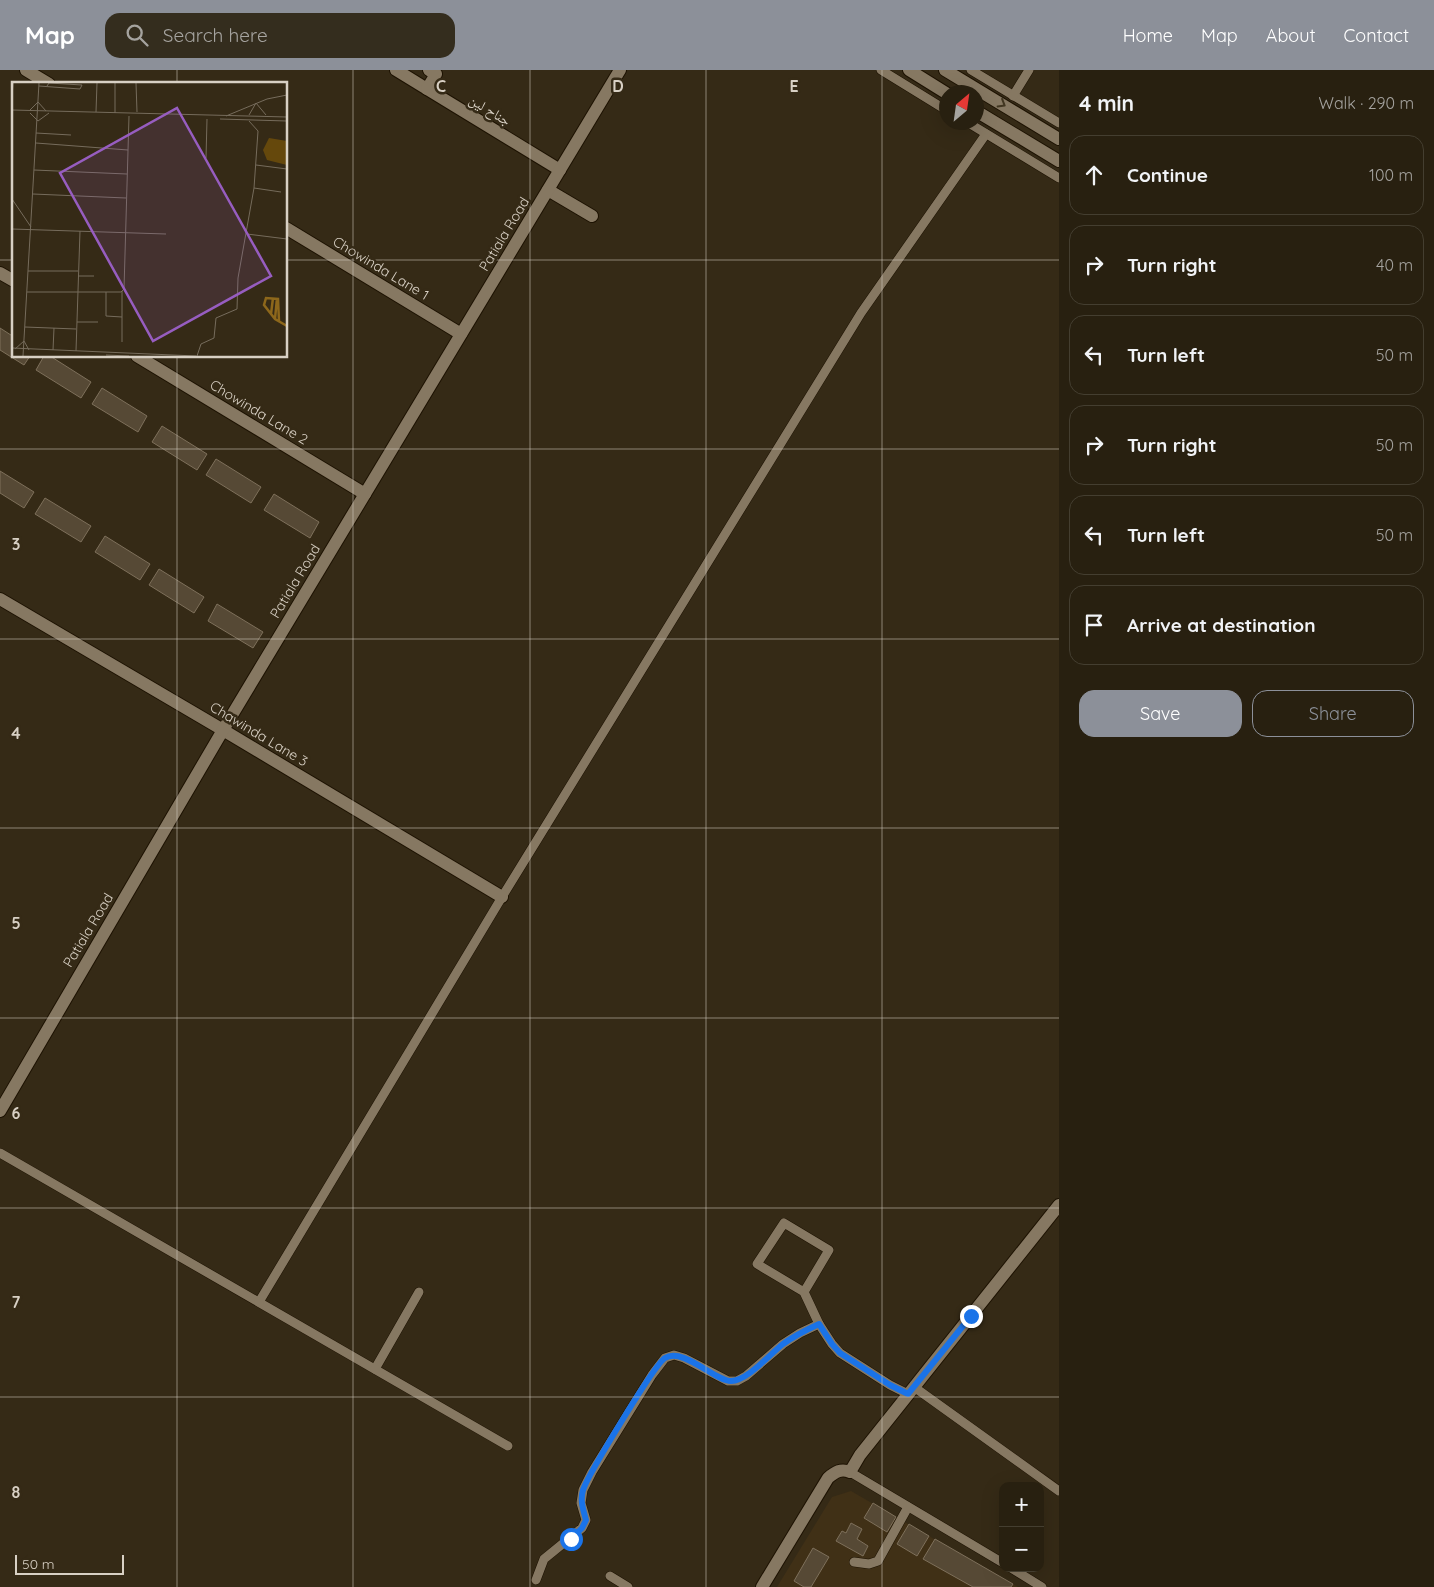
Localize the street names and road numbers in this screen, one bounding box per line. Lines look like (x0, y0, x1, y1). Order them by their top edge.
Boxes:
street label: جناح لین (465, 91, 514, 130)
street label: Patiala Road (475, 194, 533, 274)
street label: Chowinda Lane 1 (330, 232, 432, 304)
street label: Chowinda Lane 2 (207, 376, 312, 449)
street label: Patiala Road (266, 541, 324, 621)
street label: Chawinda Lane 3 (207, 698, 311, 770)
street label: Patiala Road (59, 890, 117, 970)

